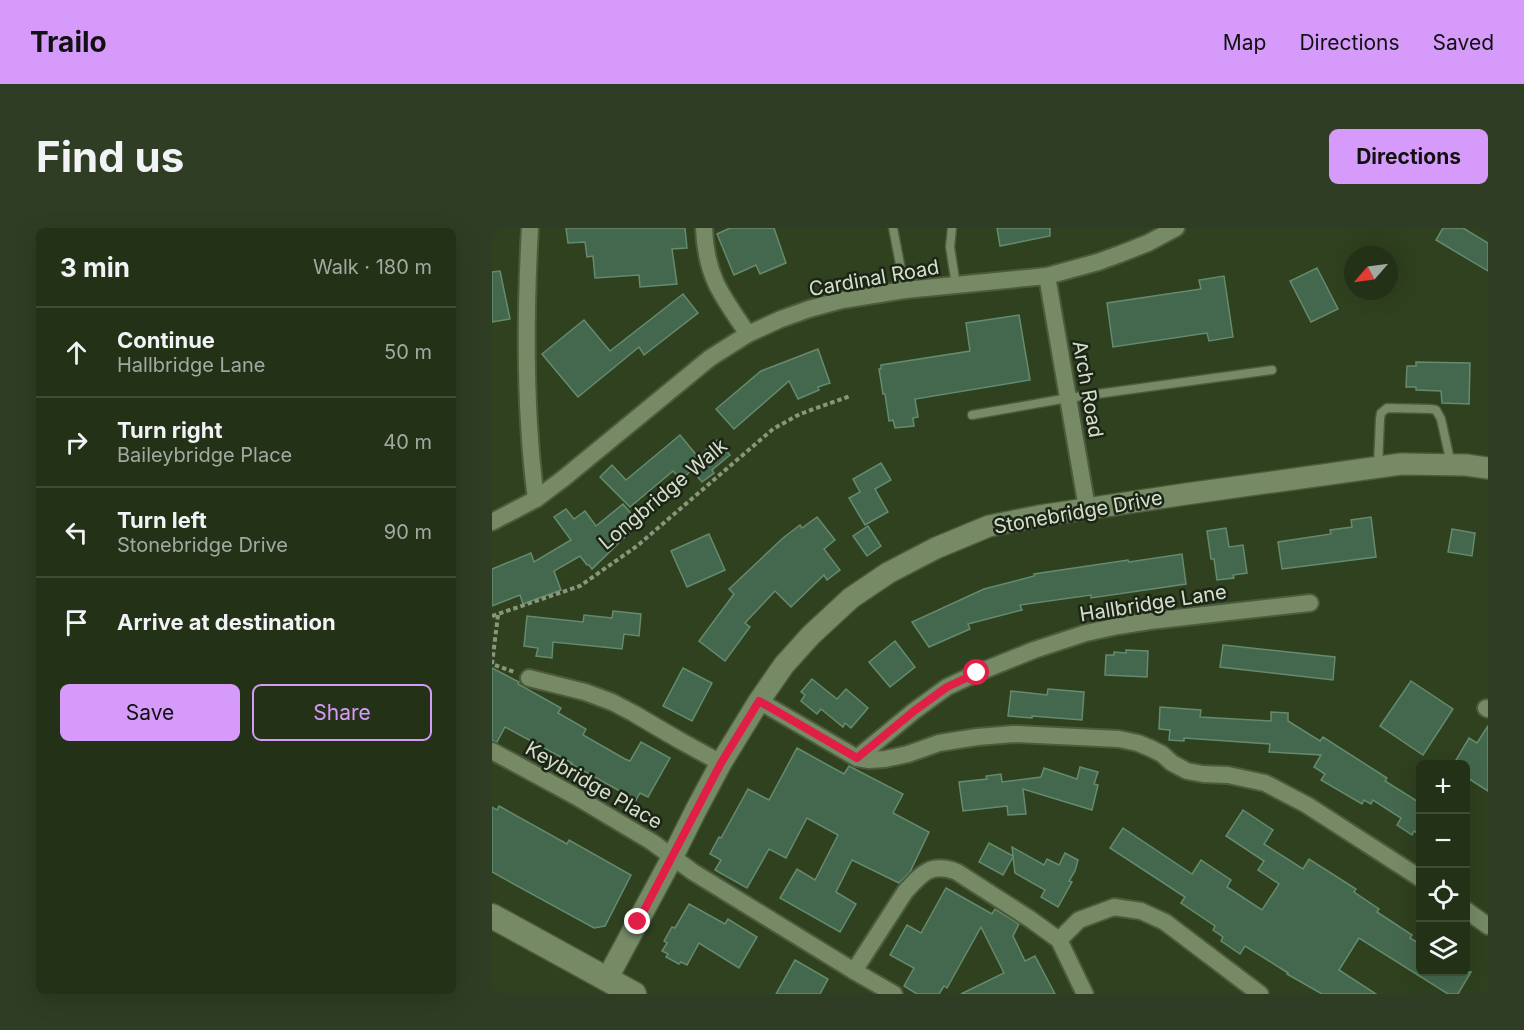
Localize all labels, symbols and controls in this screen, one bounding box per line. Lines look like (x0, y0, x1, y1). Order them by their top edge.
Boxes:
text: Trailo (30, 25, 107, 59)
text: Map (1223, 30, 1266, 55)
text: Directions (1299, 30, 1400, 55)
text: Saved (1433, 30, 1494, 55)
button: Directions (1329, 129, 1488, 184)
text: Find us (36, 131, 184, 182)
north arrow (1344, 246, 1398, 300)
text: 3 min (60, 252, 130, 283)
text: Walk · 180 m (313, 255, 432, 279)
street label: Cardinal Road (807, 255, 941, 301)
text: Continue (117, 327, 215, 353)
icon: ahead (60, 336, 93, 369)
street label: Arch Road (1068, 339, 1108, 439)
text: 50 m (384, 340, 432, 364)
text: Hallbridge Lane (117, 353, 266, 377)
text: Turn right (117, 417, 223, 443)
icon: right (60, 426, 93, 459)
text: 40 m (383, 430, 432, 454)
street label: Longbridge Walk (594, 433, 732, 555)
text: Baileybridge Place (117, 443, 292, 467)
street label: Stonebridge Drive (992, 485, 1164, 539)
text: Turn left (117, 507, 207, 533)
icon: left (60, 516, 93, 549)
text: 90 m (384, 520, 432, 544)
text: Stonebridge Drive (117, 533, 288, 557)
street label: Hallbridge Lane (1078, 580, 1228, 626)
icon: arrive (60, 606, 93, 639)
text: Arrive at destination (117, 609, 336, 635)
route start (963, 659, 989, 685)
button: Save (60, 684, 240, 741)
button: Share (252, 684, 432, 741)
street label: Keybridge Place (521, 736, 667, 834)
map controls (1416, 760, 1470, 976)
button: + (1416, 760, 1470, 814)
button: − (1416, 814, 1470, 868)
button: locate (1416, 868, 1470, 922)
route end (624, 908, 650, 934)
button: layers (1416, 922, 1470, 976)

